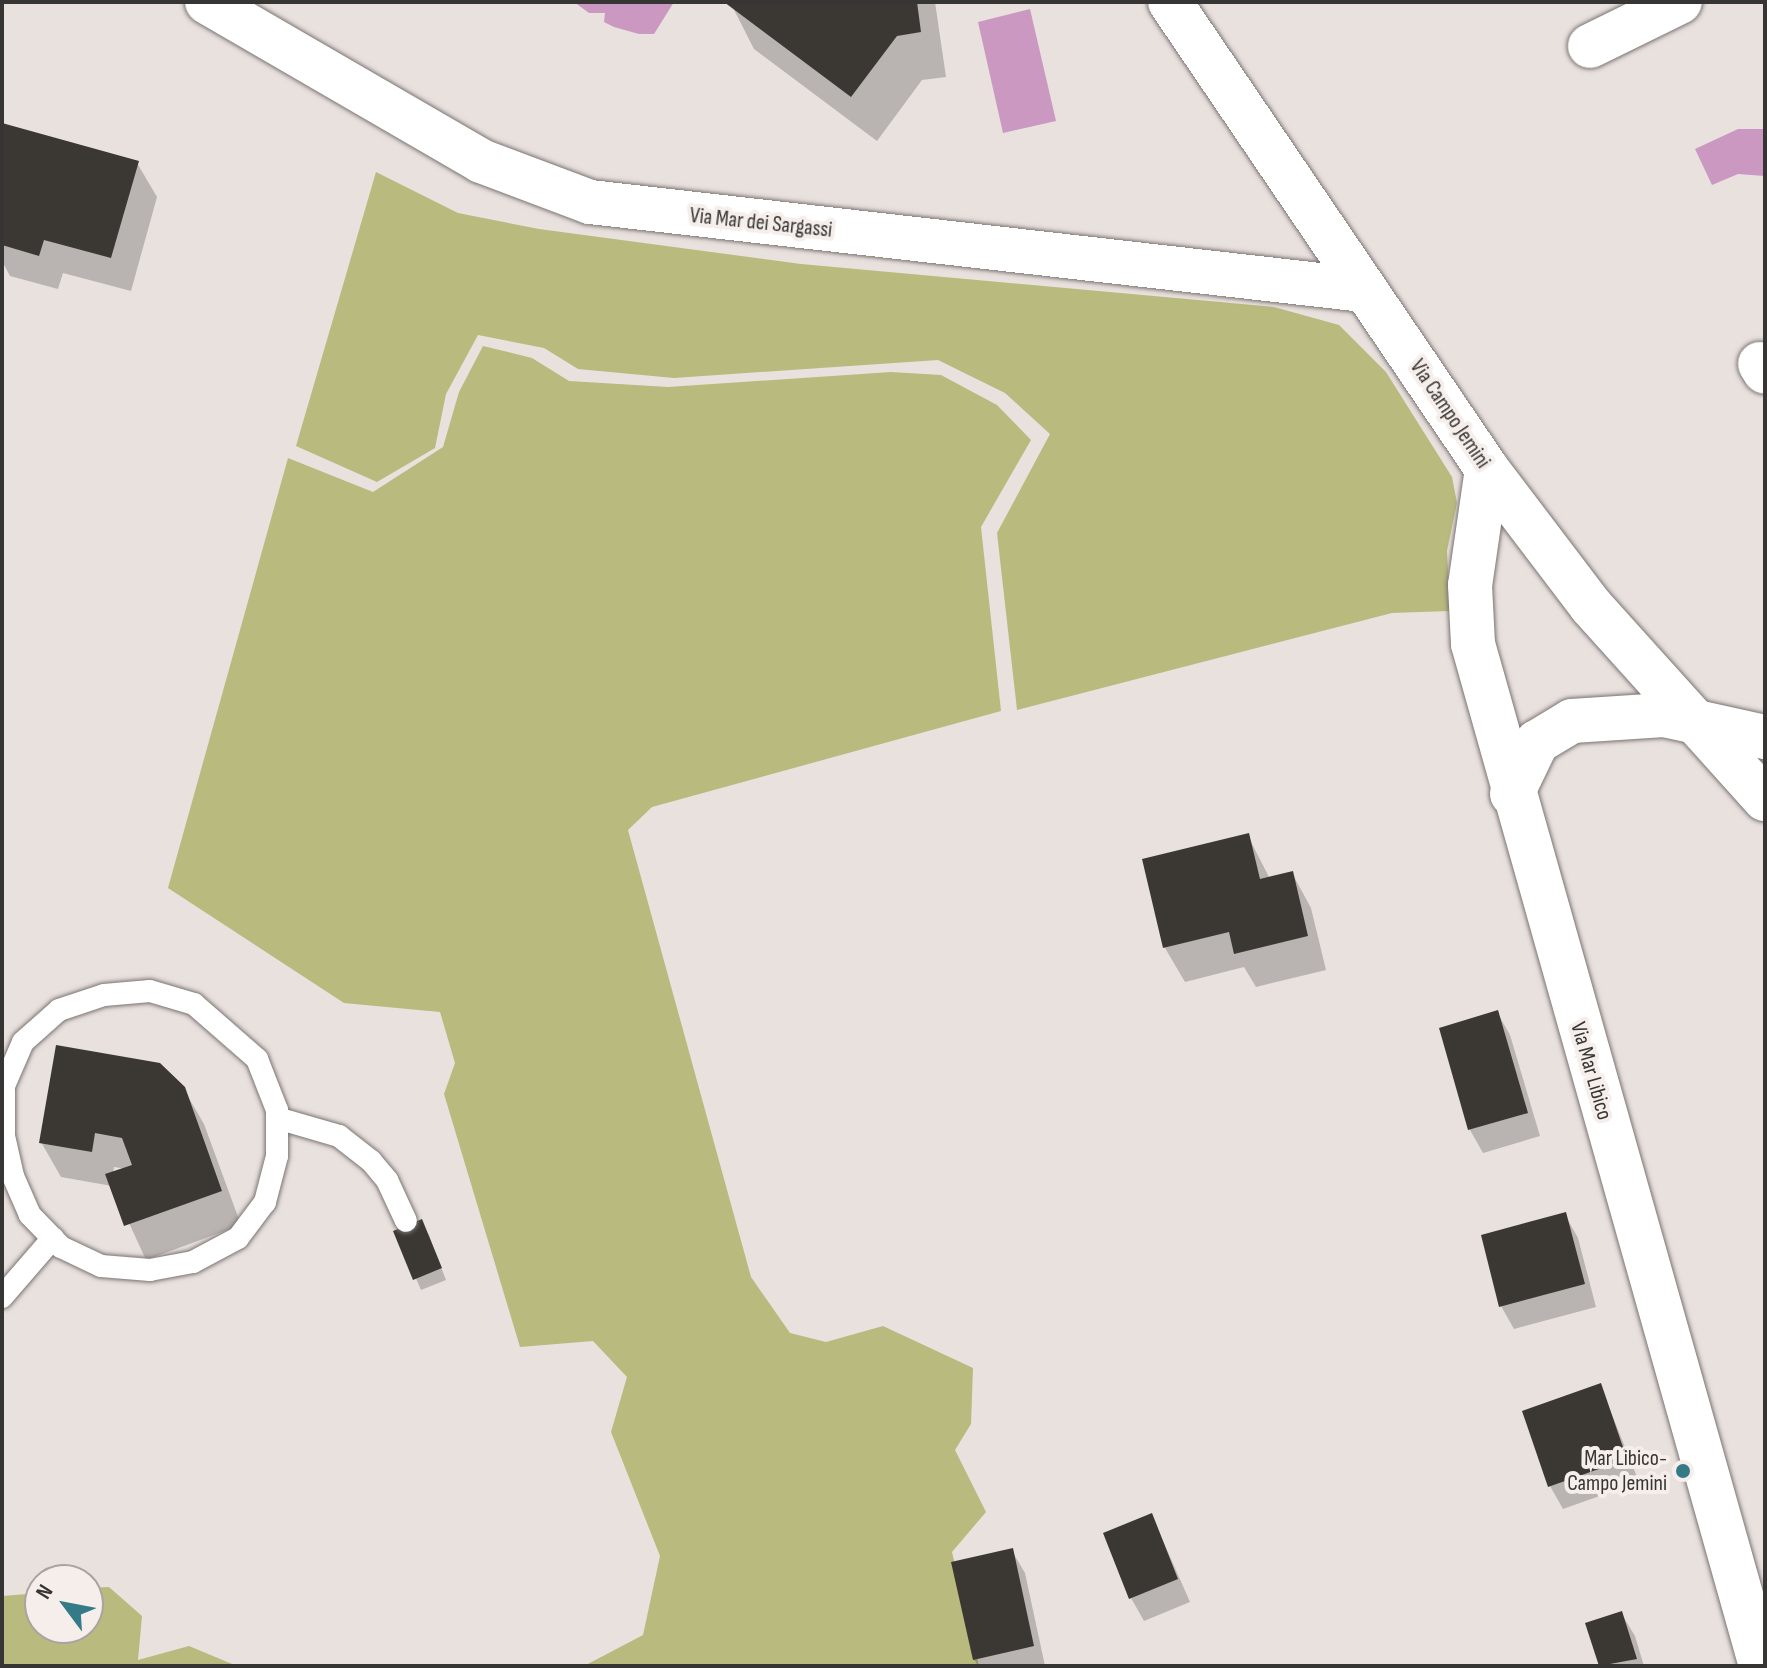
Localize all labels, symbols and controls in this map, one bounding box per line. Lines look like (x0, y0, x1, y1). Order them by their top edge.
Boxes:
street label: Via Mar dei Sargassi (688, 202, 834, 244)
street label: Via Campo Jemini (1404, 355, 1496, 473)
street label: Via Mar Libico (1564, 1019, 1618, 1123)
place label: Mar Libico- Campo Jemini (1567, 1445, 1667, 1496)
marker: Mar Libico- Campo Jemini (1674, 1462, 1692, 1480)
north arrow (24, 1564, 104, 1644)
text: N (30, 1580, 59, 1604)

